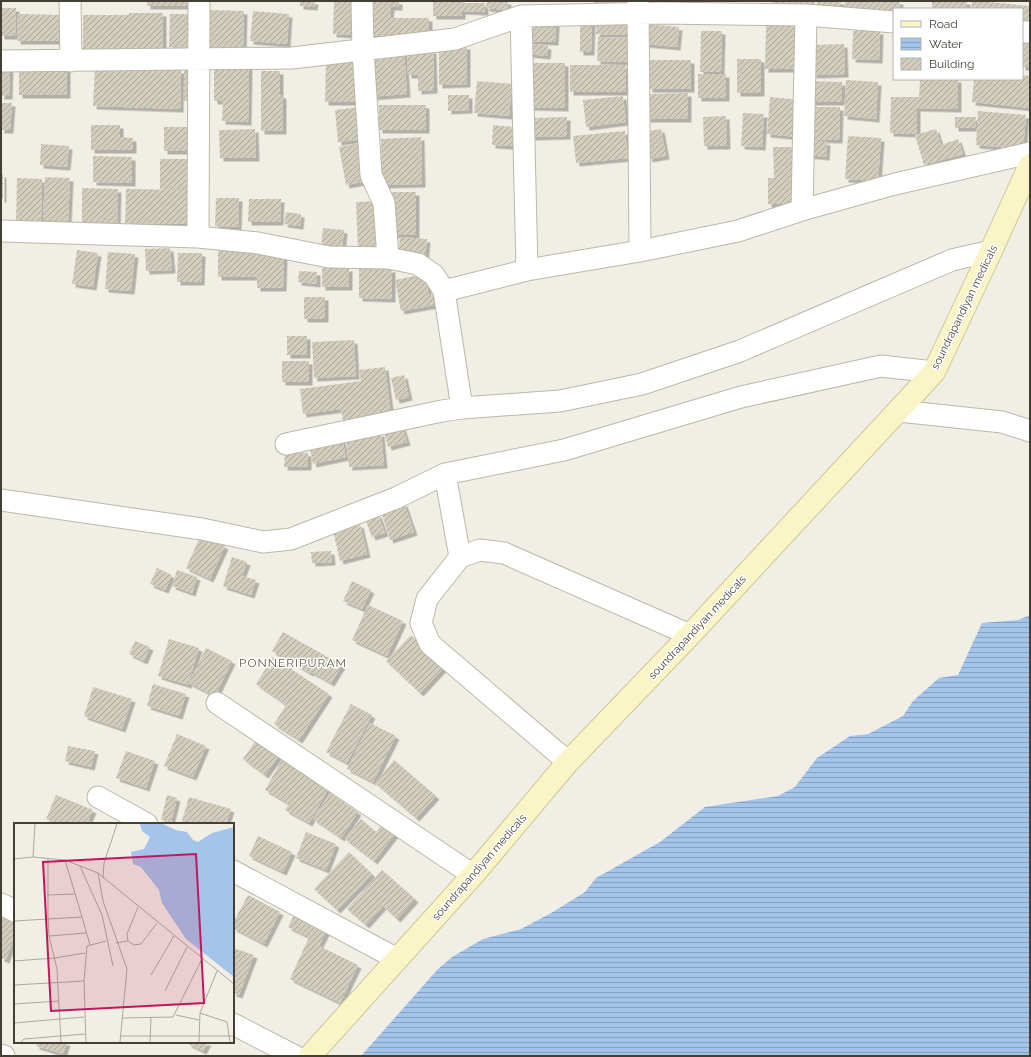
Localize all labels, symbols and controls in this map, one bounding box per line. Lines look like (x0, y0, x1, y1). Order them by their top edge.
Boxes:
legend (893, 8, 1023, 80)
text: Road (929, 17, 958, 31)
text: Water (929, 37, 963, 51)
text: Building (929, 57, 975, 71)
street label: soundrapandiyan medicals (929, 243, 1000, 372)
street label: soundrapandiyan medicals (646, 573, 749, 682)
district label: PONNERIPURAM (239, 656, 347, 670)
street label: soundrapandiyan medicals (430, 811, 529, 923)
inset map (14, 823, 234, 1043)

